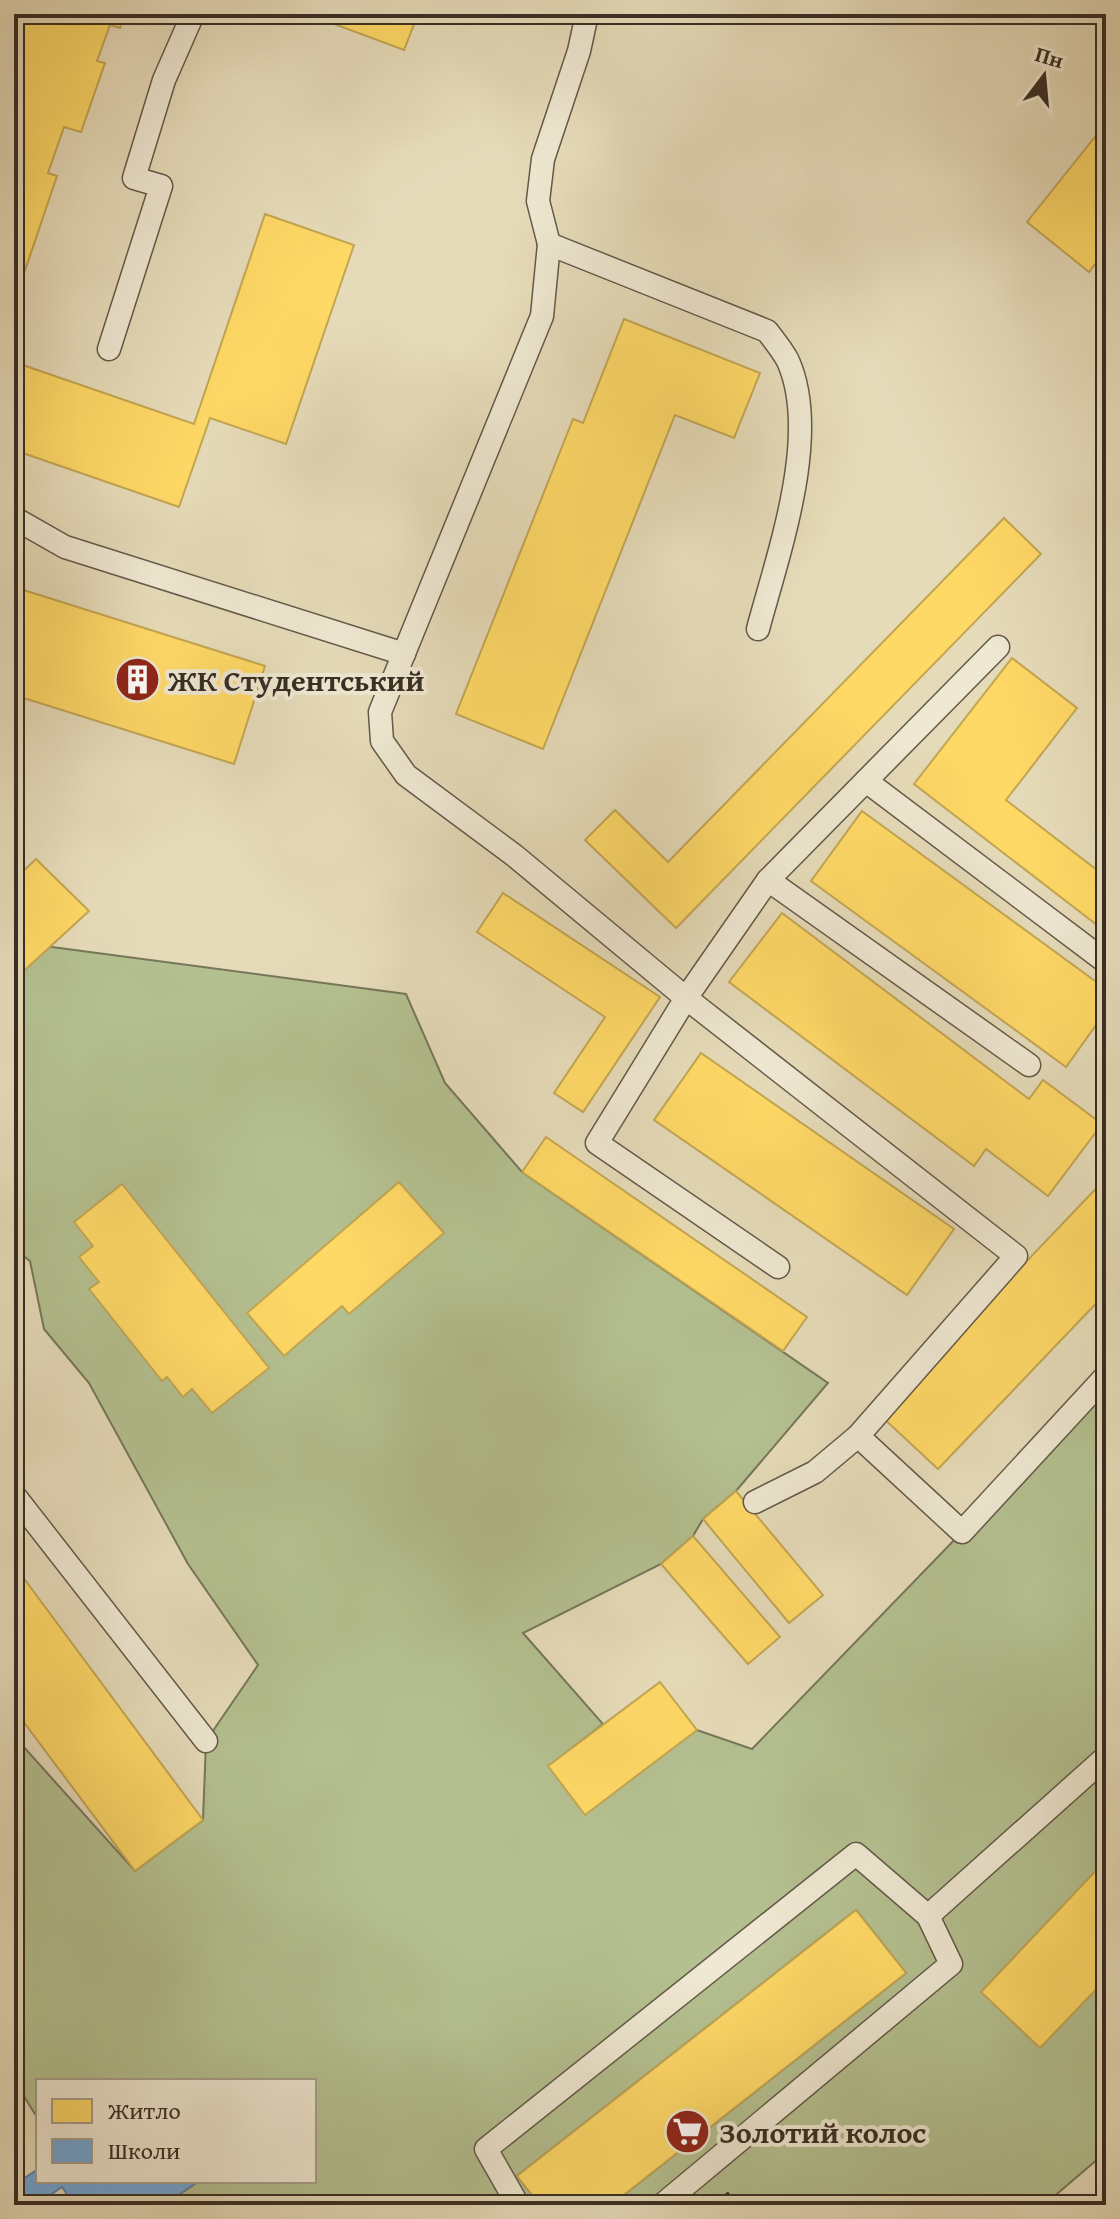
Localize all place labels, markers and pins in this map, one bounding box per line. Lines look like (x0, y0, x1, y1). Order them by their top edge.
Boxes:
building icon: ЖК Студентський (113, 656, 161, 704)
place label: ЖК Студентський (167, 658, 424, 702)
supermarket icon: Золотий колос (664, 2108, 712, 2156)
place label: Золотий колос (719, 2110, 926, 2154)

